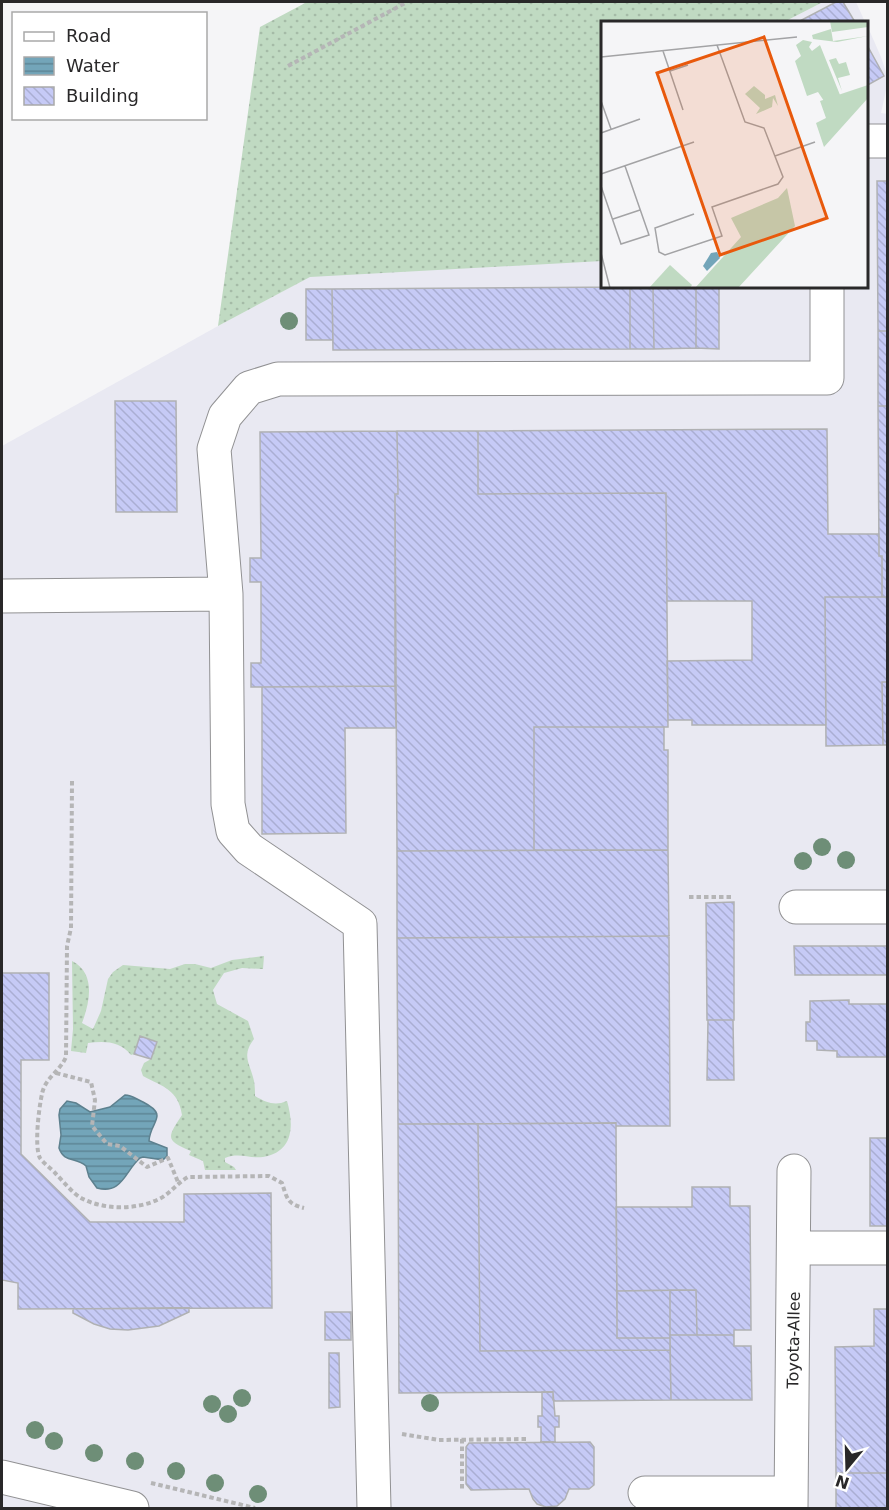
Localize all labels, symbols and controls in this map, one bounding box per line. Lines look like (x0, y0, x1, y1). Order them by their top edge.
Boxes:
legend (12, 12, 207, 120)
inset map (601, 21, 868, 288)
text: Road (66, 25, 111, 46)
text: Water (66, 55, 120, 76)
text: Building (66, 85, 139, 106)
street label: Toyota-Allee (783, 1291, 804, 1390)
north arrow (817, 1438, 877, 1498)
text: N (833, 1471, 852, 1493)

